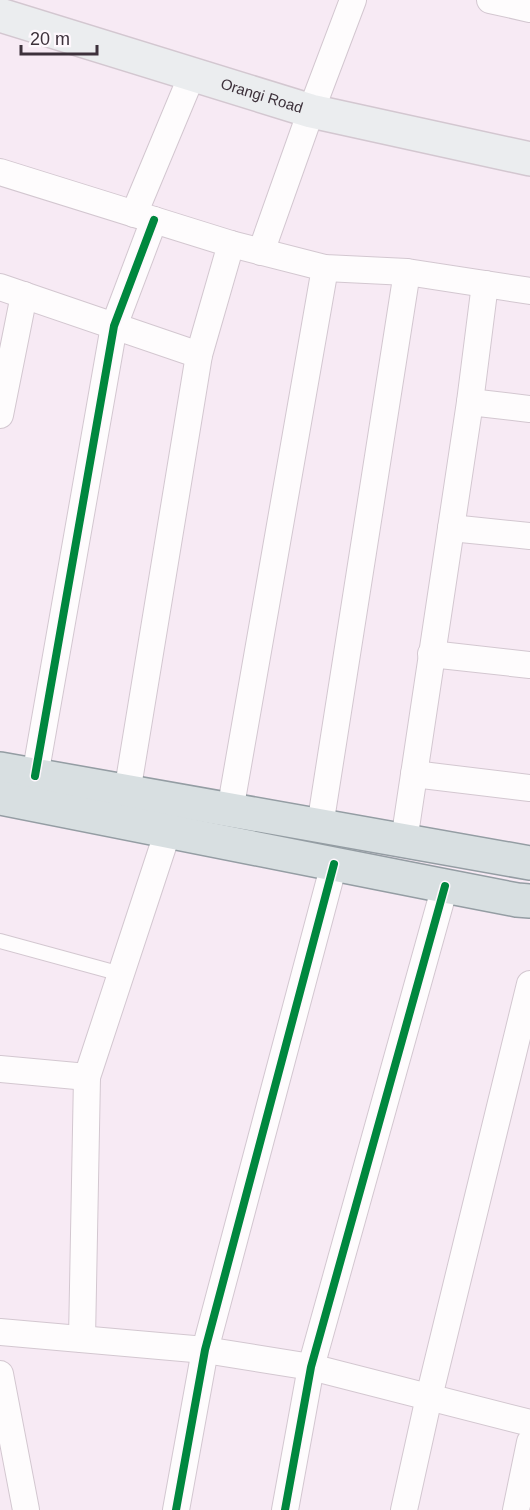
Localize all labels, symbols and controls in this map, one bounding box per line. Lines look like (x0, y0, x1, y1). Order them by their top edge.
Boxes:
scale bar (21, 18, 98, 56)
text: 20 m (30, 29, 70, 49)
street label: Orangi Road (219, 75, 305, 116)

